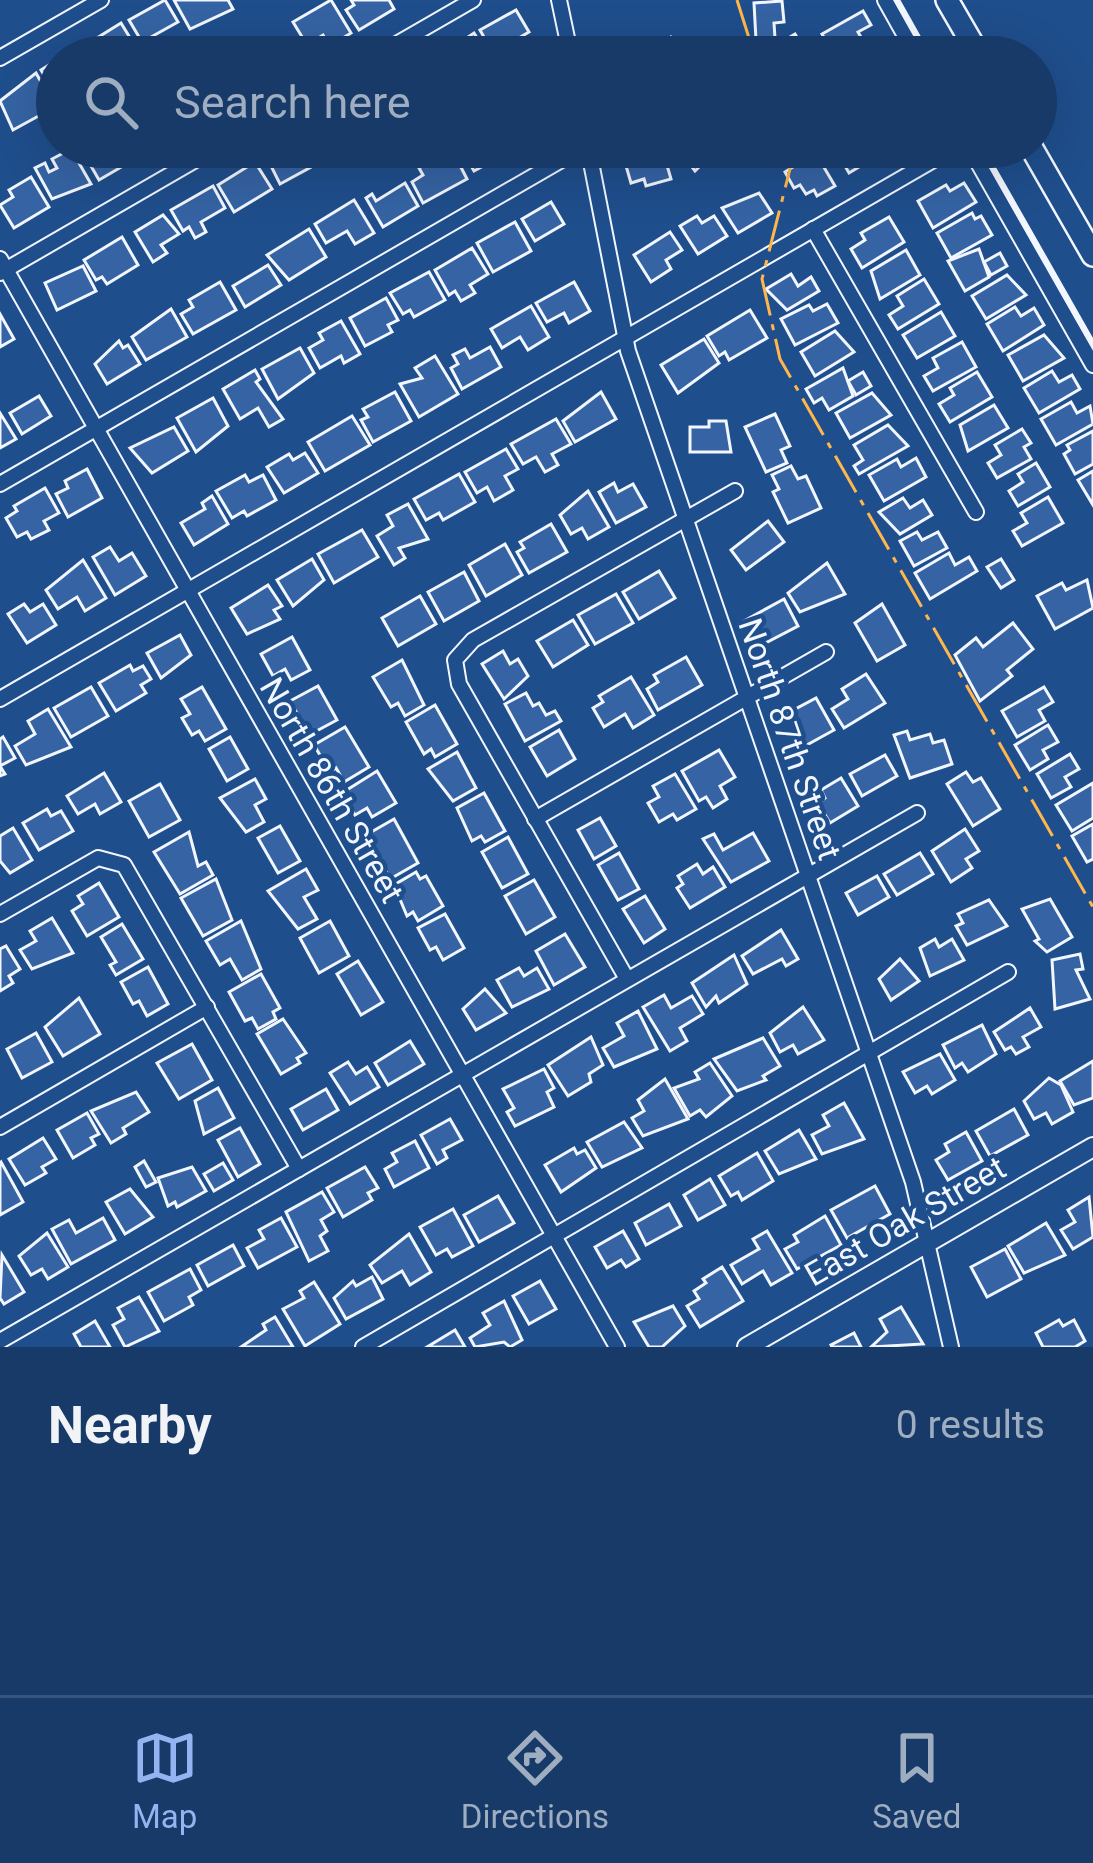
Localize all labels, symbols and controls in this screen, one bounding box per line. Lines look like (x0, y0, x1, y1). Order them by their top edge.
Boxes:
search box (36, 36, 1057, 168)
icon: search (78, 69, 144, 135)
text: Search here (174, 76, 411, 129)
street label: North 87th Street (730, 613, 850, 865)
street label: North 86th Street (252, 671, 412, 909)
street label: East Oak Street (798, 1148, 1012, 1294)
text: Nearby (48, 1396, 212, 1455)
text: 0 results (896, 1402, 1045, 1448)
tab: Map (132, 1725, 198, 1836)
tab: Directions (461, 1725, 609, 1836)
tab: Saved (872, 1725, 961, 1836)

